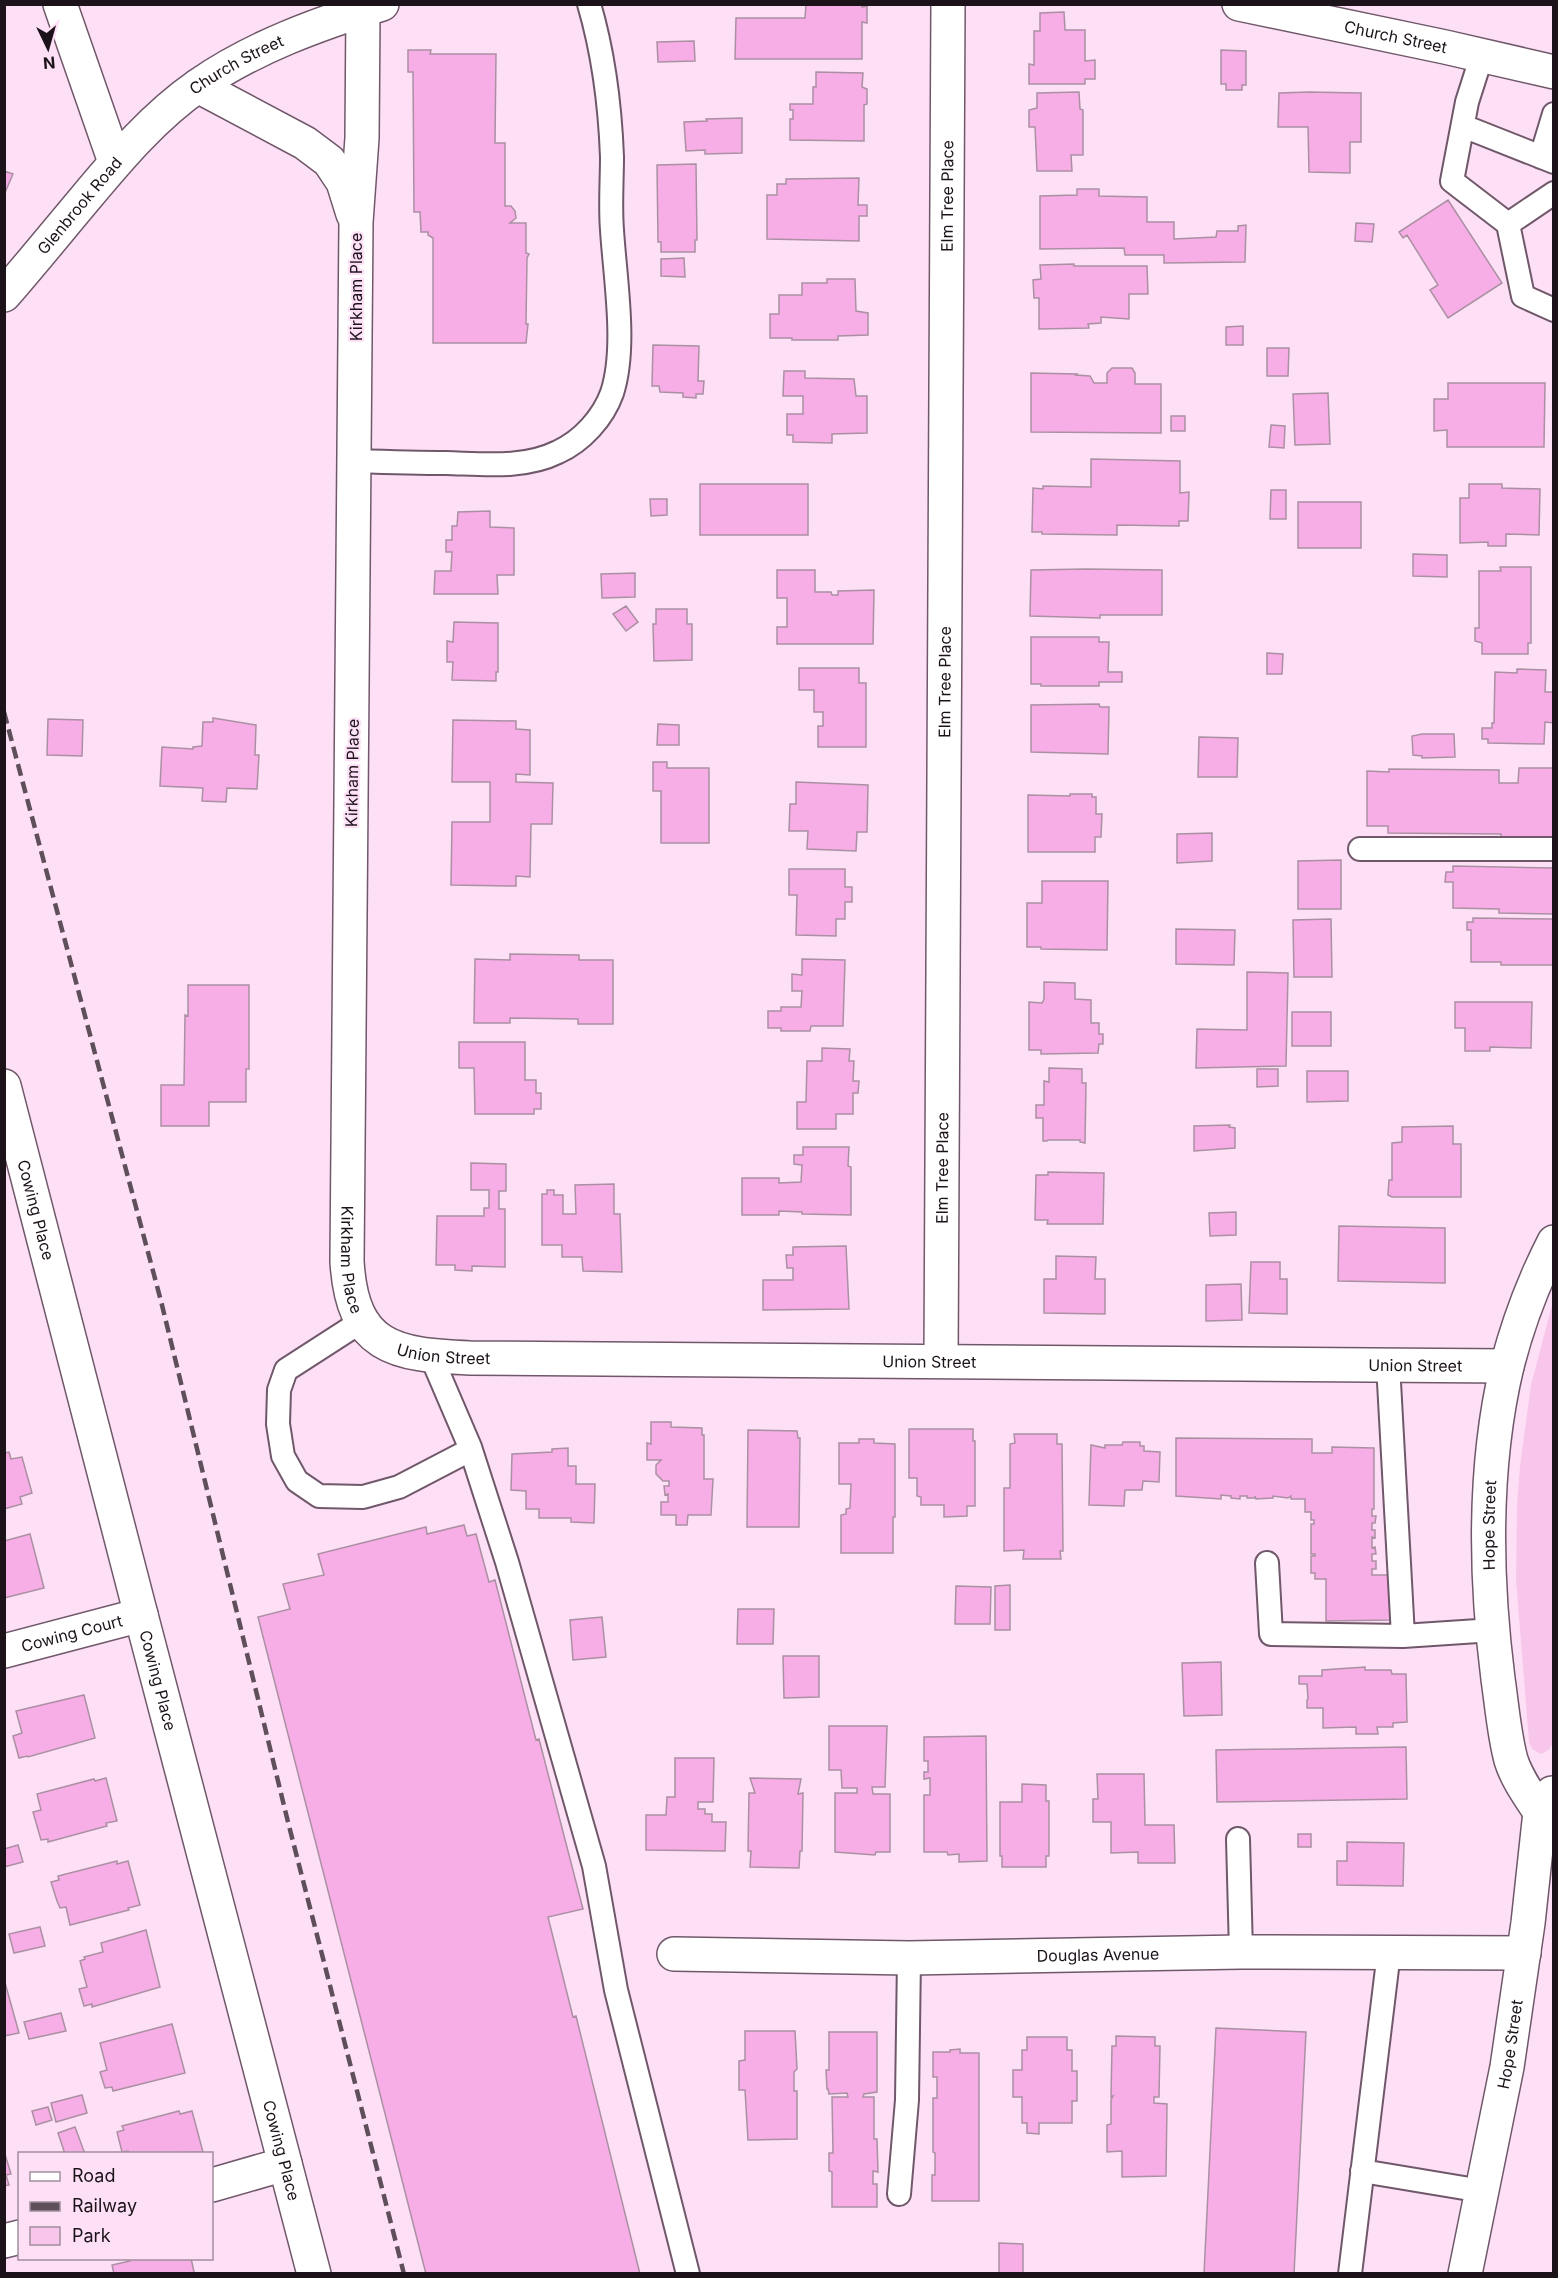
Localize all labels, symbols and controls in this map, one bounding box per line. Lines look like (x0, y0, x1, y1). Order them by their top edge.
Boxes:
street label: Church Street (1342, 16, 1449, 57)
north arrow (18, 18, 78, 78)
street label: Church Street (185, 31, 286, 99)
text: N (42, 52, 56, 73)
street label: Elm Tree Place (937, 140, 957, 252)
street label: Glenbrook Road (33, 153, 126, 258)
street label: Kirkham Place (346, 233, 366, 341)
street label: Elm Tree Place (934, 626, 955, 738)
street label: Kirkham Place (341, 719, 363, 827)
street label: Elm Tree Place (932, 1112, 952, 1224)
street label: Cowing Place (13, 1157, 59, 1262)
street label: Kirkham Place (337, 1205, 367, 1316)
street label: Union Street (394, 1339, 490, 1368)
street label: Union Street (882, 1351, 976, 1372)
street label: Union Street (1368, 1355, 1462, 1376)
street label: Hope Street (1478, 1479, 1500, 1571)
street label: Cowing Court (19, 1610, 125, 1656)
street label: Cowing Place (135, 1628, 181, 1733)
street label: Douglas Avenue (1037, 1943, 1159, 1966)
street label: Hope Street (1493, 1998, 1527, 2091)
street label: Cowing Place (259, 2098, 304, 2203)
legend (18, 2152, 213, 2260)
text: Road (72, 2165, 115, 2186)
text: Railway (72, 2195, 137, 2216)
text: Park (72, 2225, 111, 2246)

